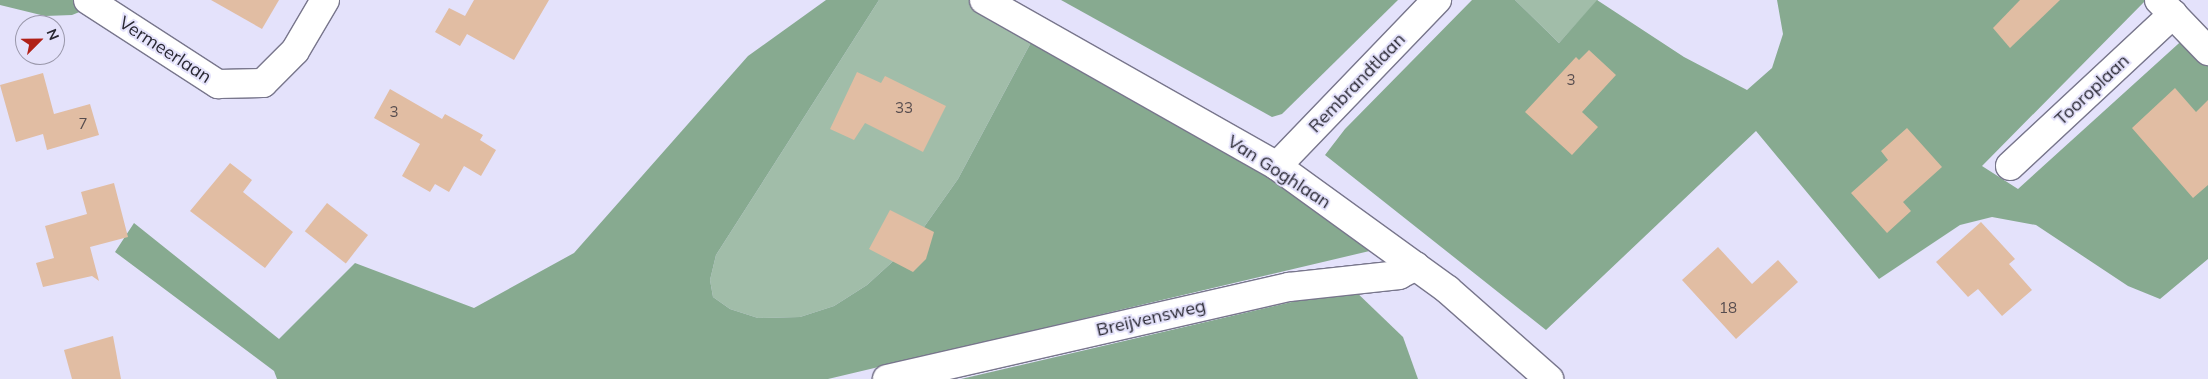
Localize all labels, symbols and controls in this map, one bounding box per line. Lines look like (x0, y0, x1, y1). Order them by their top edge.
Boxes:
street label: Vermeerlaan (115, 12, 215, 88)
north arrow (15, 15, 65, 65)
text: N (43, 26, 63, 43)
street label: Rembrandtlaan (1304, 29, 1410, 137)
street label: Tooroplaan (2050, 50, 2134, 130)
house number: 3 (1567, 71, 1575, 89)
house number: 33 (895, 99, 913, 117)
house number: 3 (390, 103, 398, 121)
house number: 7 (79, 115, 87, 133)
street label: Van Goghlaan (1223, 131, 1335, 213)
street label: Breijvensweg (1094, 295, 1208, 341)
house number: 18 (1719, 299, 1737, 317)

